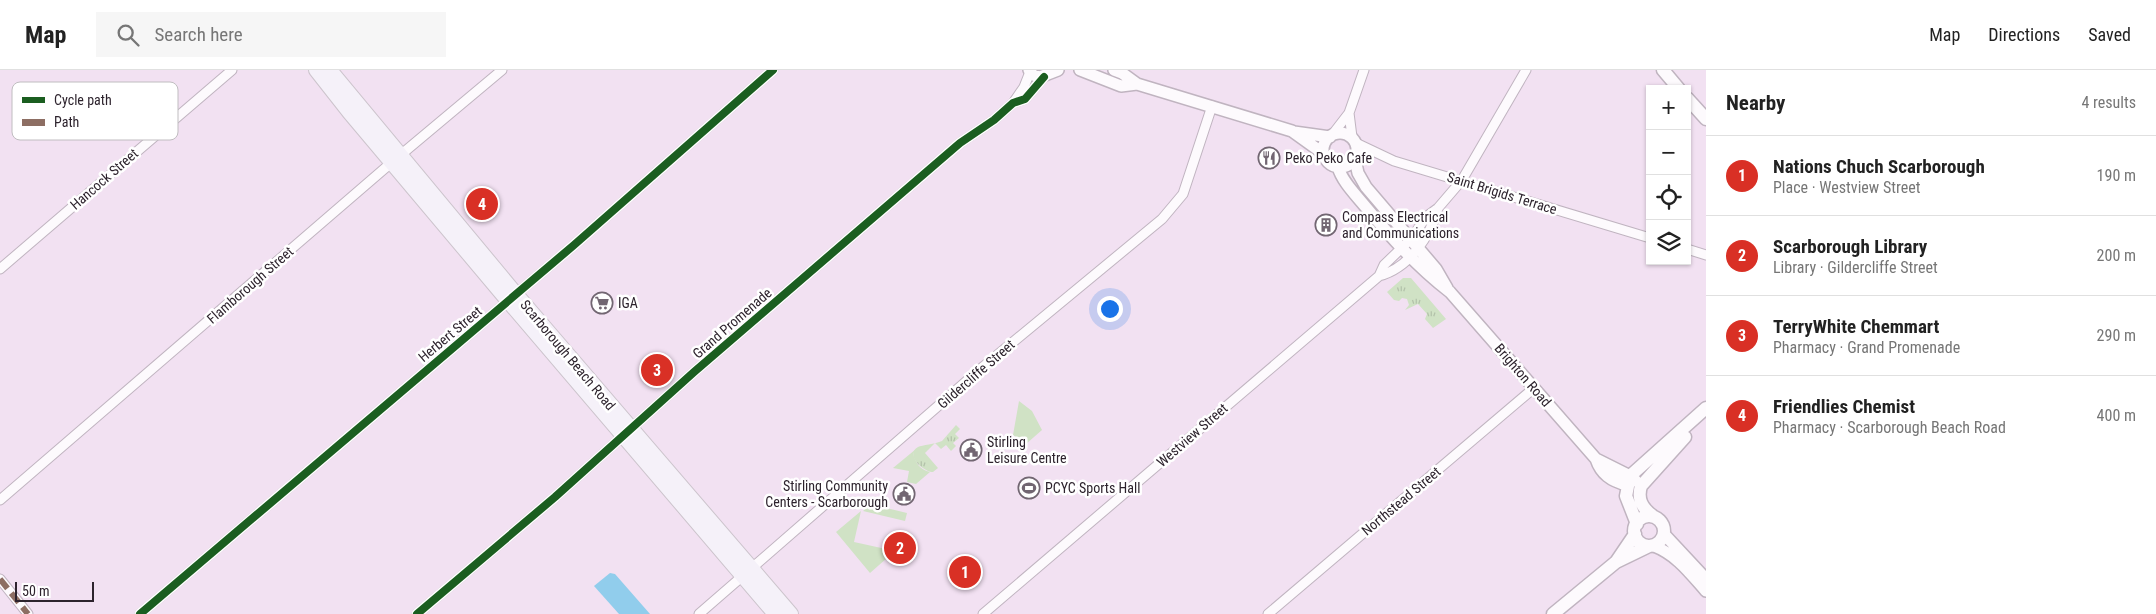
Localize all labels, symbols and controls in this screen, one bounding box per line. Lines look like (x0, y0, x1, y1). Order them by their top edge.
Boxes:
search box (96, 12, 446, 57)
text: Map (25, 21, 66, 49)
icon: search (114, 21, 142, 49)
text: Search here (154, 23, 243, 46)
text: Map (1929, 24, 1960, 45)
text: Directions (1988, 24, 2060, 45)
text: Saved (2088, 24, 2131, 45)
legend (12, 82, 178, 140)
map controls (1646, 85, 1691, 265)
button: + (1646, 85, 1691, 130)
text: Nearby (1726, 91, 1785, 115)
text: Cycle path (54, 92, 112, 108)
text: 4 results (2081, 93, 2136, 112)
text: Path (54, 114, 79, 130)
button: − (1646, 130, 1691, 175)
street label: Hancock Street (67, 145, 141, 213)
restaurant icon: Peko Peko Cafe (1257, 146, 1281, 170)
place label: Peko Peko Cafe (1285, 150, 1372, 166)
text: Nations Chuch Scarborough (1773, 155, 1985, 178)
text: 1 (1738, 166, 1746, 185)
text: 190 m (2097, 166, 2136, 185)
street label: Saint Brigids Terrace (1445, 169, 1559, 217)
button: locate (1646, 175, 1691, 220)
text: Place · Westview Street (1773, 178, 1920, 197)
pin: 4 (466, 185, 498, 223)
place label: Compass Electrical and Communications (1342, 209, 1459, 241)
building icon: Compass Electrical and Communications (1314, 213, 1338, 237)
button: layers (1646, 220, 1691, 265)
text: Scarborough Library (1773, 235, 1927, 258)
street label: Flamborough Street (204, 243, 296, 327)
text: 2 (1738, 246, 1746, 265)
text: 200 m (2097, 246, 2136, 265)
text: Library · Gildercliffe Street (1773, 258, 1938, 277)
street label: Grand Promenade (689, 284, 775, 361)
supermarket icon: IGA (590, 291, 614, 315)
place label: IGA (618, 295, 638, 311)
your location (1097, 296, 1123, 322)
street label: Scarborough Beach Road (517, 297, 619, 413)
street label: Herbert Street (415, 303, 485, 365)
text: TerryWhite Chemmart (1773, 315, 1939, 338)
text: 3 (1738, 326, 1746, 345)
text: 290 m (2097, 326, 2136, 345)
street label: Gildercliffe Street (934, 336, 1018, 412)
text: Pharmacy · Grand Promenade (1773, 338, 1960, 357)
street label: Brighton Road (1491, 340, 1555, 410)
pin: 3 (641, 351, 673, 389)
text: Friendlies Chemist (1773, 395, 1915, 418)
street label: Westview Street (1153, 400, 1231, 470)
text: 4 (1738, 406, 1746, 425)
text: 400 m (2097, 406, 2136, 425)
text: Pharmacy · Scarborough Beach Road (1773, 418, 2006, 437)
place label: Stirling Leisure Centre (987, 434, 1067, 466)
public building icon: Stirling Leisure Centre (959, 438, 983, 462)
street label: Northstead Street (1358, 463, 1444, 539)
sports icon: PCYC Sports Hall (1017, 476, 1041, 500)
place label: Stirling Community Centers - Scarborough (765, 478, 888, 510)
place label: PCYC Sports Hall (1045, 480, 1140, 496)
public building icon: Stirling Community Centers - Scarborough (892, 482, 916, 506)
pin: 2 (884, 529, 916, 567)
pin: 1 (949, 553, 981, 591)
scale bar (15, 579, 94, 602)
text: 50 m (22, 583, 50, 599)

